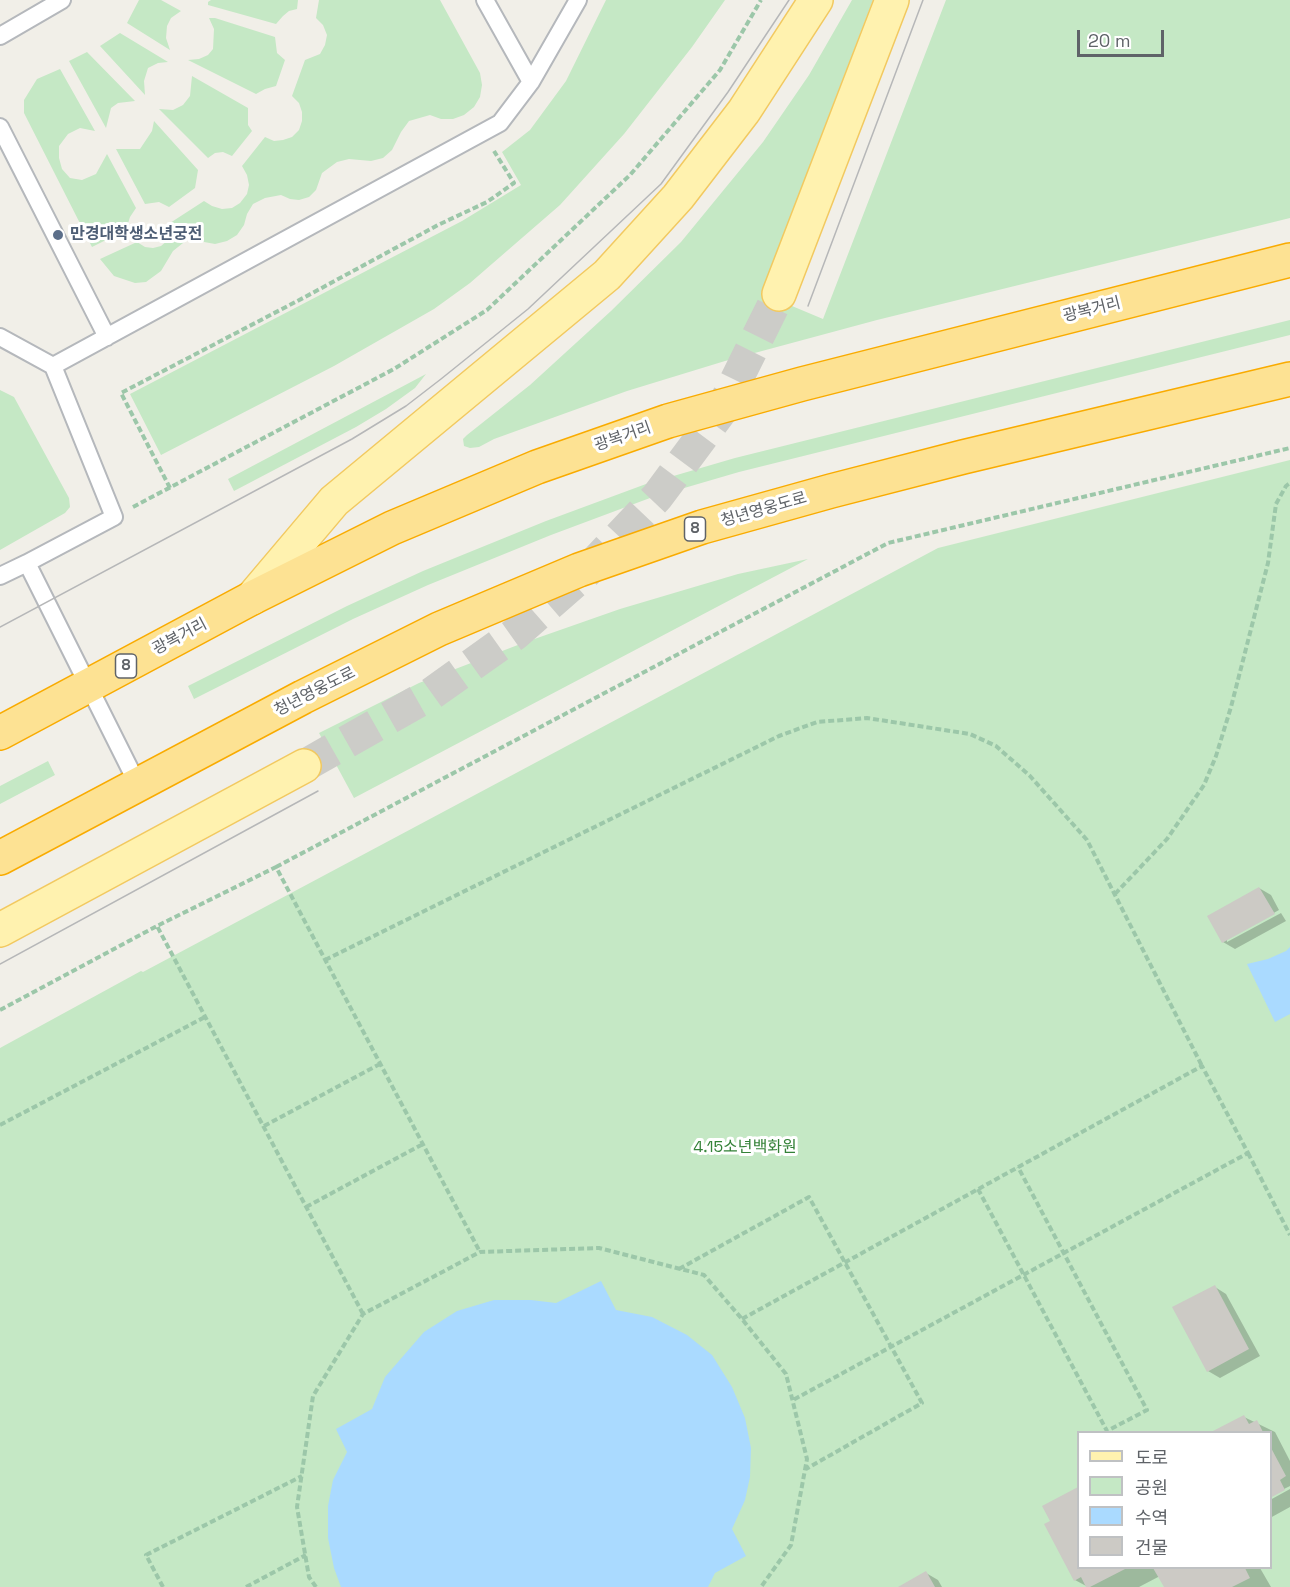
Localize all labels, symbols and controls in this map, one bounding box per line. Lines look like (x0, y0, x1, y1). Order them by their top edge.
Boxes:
scale bar (1080, 18, 1167, 56)
text: 20 m (1088, 29, 1131, 52)
place label: 만경대학생소년궁전 (70, 225, 202, 245)
marker: 만경대학생소년궁전 (51, 228, 65, 242)
street label: 광복거리 (1061, 294, 1123, 326)
street label: 광복거리 (592, 418, 654, 456)
street label: 청년영웅도로 (719, 489, 809, 531)
road number: 8 (684, 517, 706, 541)
street label: 광복거리 (149, 615, 211, 659)
road number: 8 (116, 654, 136, 678)
street label: 청년영웅도로 (271, 663, 359, 721)
park label: 4.15소년백화원 (693, 1138, 797, 1158)
legend (1077, 1431, 1272, 1569)
text: 도로 (1135, 1446, 1168, 1469)
text: 공원 (1135, 1476, 1168, 1499)
text: 수역 (1135, 1506, 1168, 1529)
text: 건물 (1135, 1536, 1168, 1559)

